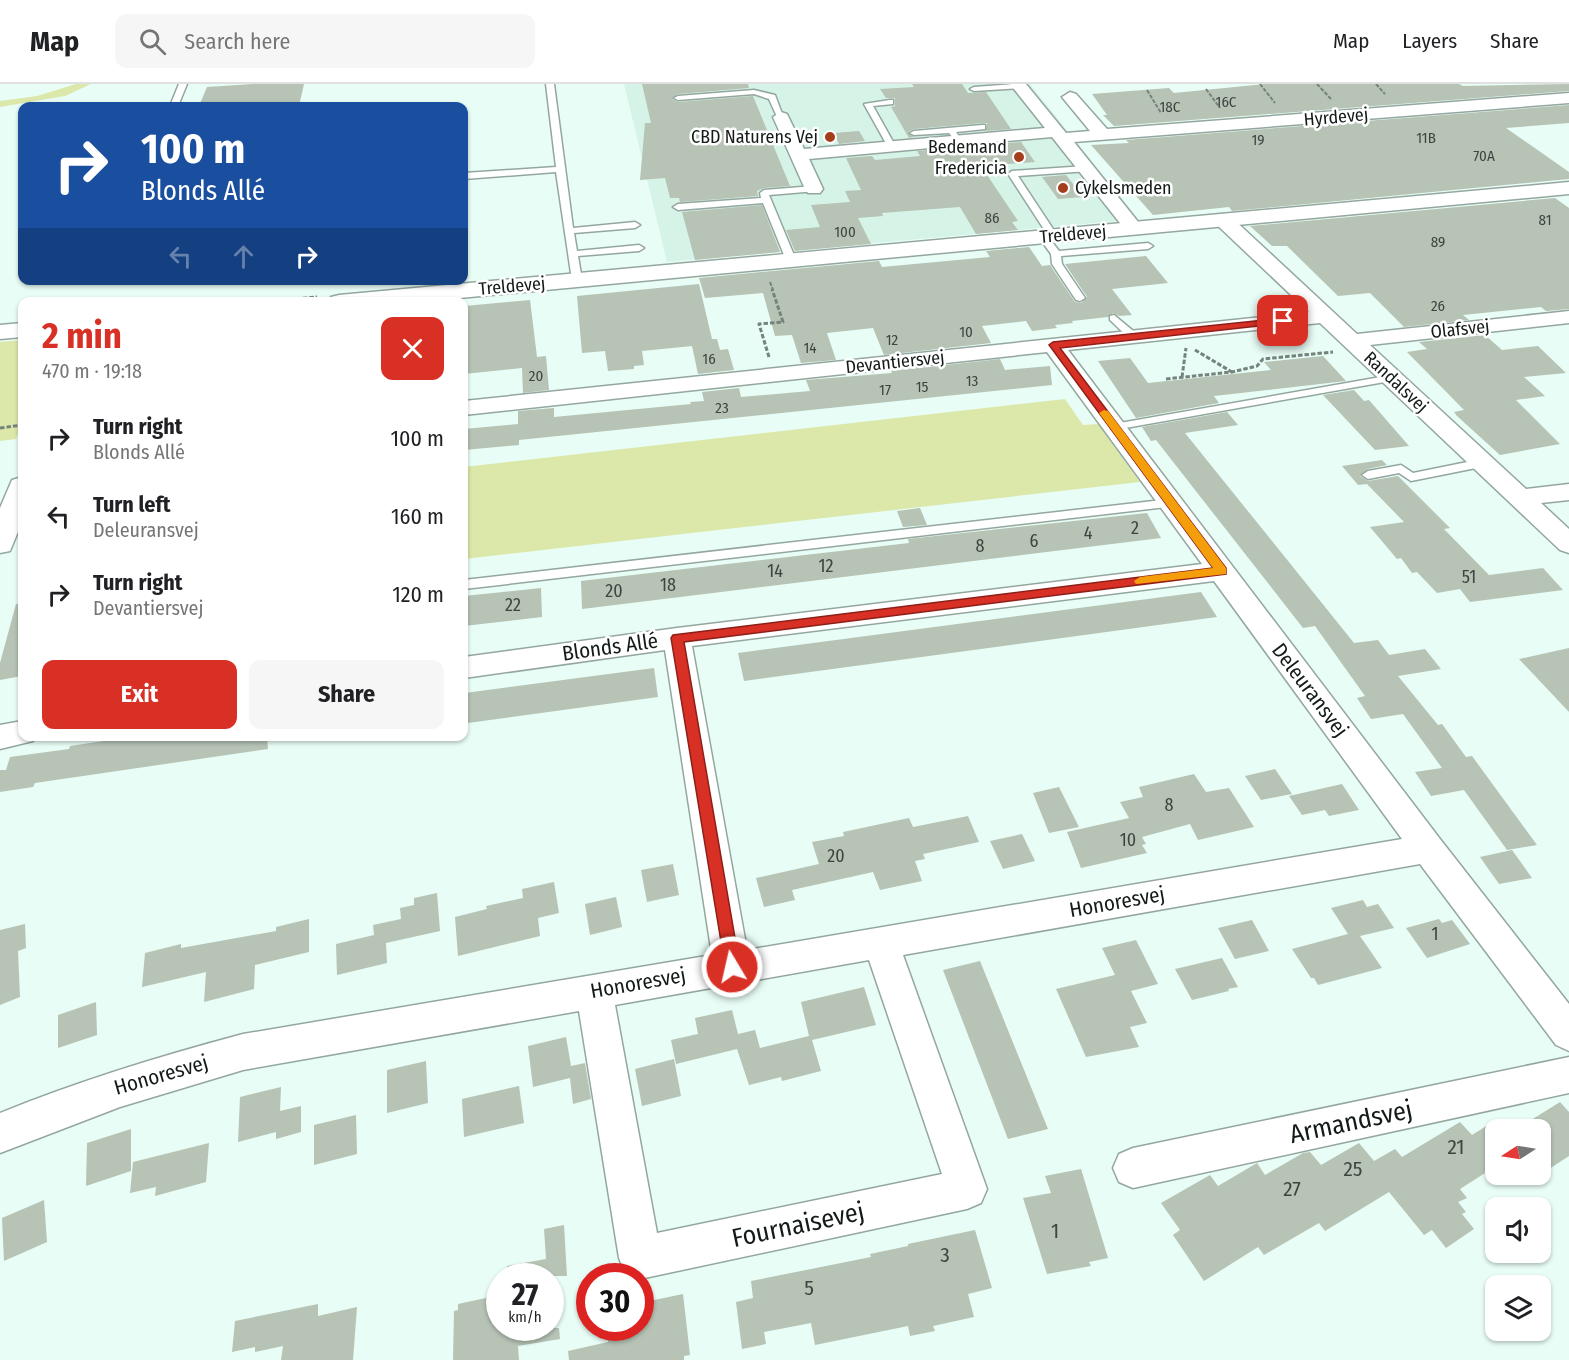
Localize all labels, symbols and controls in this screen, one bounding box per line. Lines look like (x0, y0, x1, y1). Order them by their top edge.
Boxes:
search box (115, 14, 535, 68)
text: Map (30, 25, 79, 58)
icon: search (136, 25, 169, 58)
text: Search here (184, 28, 290, 55)
text: Map (1333, 28, 1369, 54)
text: Layers (1402, 28, 1457, 54)
text: Share (1490, 28, 1539, 54)
house number: 16C (1216, 93, 1237, 111)
house number: 18C (1160, 98, 1181, 116)
street label: Hyrdevej (1303, 103, 1369, 131)
text: 100 m (141, 124, 245, 174)
icon: right (42, 126, 120, 204)
place label: CBD Naturens Vej (691, 126, 818, 148)
house number: 11B (1416, 129, 1436, 147)
marker: CBD Naturens Vej (823, 130, 837, 144)
house number: 19 (1251, 131, 1265, 149)
place label: Bedemand Fredericia (928, 136, 1007, 179)
house number: 70A (1473, 147, 1495, 165)
marker: Bedemand Fredericia (1012, 150, 1026, 164)
text: Blonds Allé (141, 175, 265, 207)
place label: Cykelsmeden (1075, 177, 1172, 199)
marker: Cykelsmeden (1056, 181, 1070, 195)
house number: 86 (985, 209, 999, 227)
house number: 81 (1539, 211, 1551, 229)
street label: Treldevej (1039, 220, 1107, 248)
house number: 100 (834, 223, 856, 241)
house number: 89 (1431, 233, 1445, 251)
icon: left (164, 240, 197, 273)
icon: ahead (227, 240, 260, 273)
icon: right (290, 240, 323, 273)
street label: Treldevej (478, 272, 546, 300)
pin (1257, 295, 1308, 346)
house number: 26 (1431, 297, 1445, 315)
icon: arrive (1266, 304, 1299, 337)
text: 2 min (42, 314, 122, 358)
street label: Olafsvej (1429, 315, 1491, 343)
button: close (381, 317, 444, 380)
house number: 10 (959, 323, 973, 341)
house number: 12 (886, 331, 899, 349)
house number: 14 (803, 339, 817, 357)
street label: Devantiersvej (844, 346, 946, 378)
street label: Randalsvej (1359, 347, 1433, 417)
house number: 16 (702, 350, 716, 368)
text: 470 m · 19:18 (42, 359, 142, 383)
house number: 20 (529, 367, 543, 385)
house number: 13 (966, 372, 979, 390)
house number: 15 (916, 378, 928, 396)
house number: 17 (879, 381, 891, 399)
house number: 23 (715, 399, 729, 417)
text: Turn right (93, 413, 182, 440)
icon: right (42, 422, 75, 455)
text: 100 m (390, 425, 444, 452)
text: Blonds Allé (93, 440, 185, 464)
text: Turn left (93, 491, 171, 518)
icon: left (42, 500, 75, 533)
text: 160 m (391, 503, 444, 530)
house number: 2 (1131, 517, 1139, 539)
text: Deleuransvej (93, 518, 199, 542)
house number: 4 (1084, 522, 1093, 544)
house number: 6 (1030, 530, 1039, 552)
house number: 8 (976, 535, 985, 557)
house number: 12 (819, 555, 834, 577)
house number: 14 (767, 560, 783, 582)
house number: 51 (1462, 566, 1476, 588)
text: Turn right (93, 569, 182, 596)
house number: 18 (660, 574, 676, 596)
icon: right (42, 578, 75, 611)
house number: 20 (605, 580, 623, 602)
text: 120 m (392, 581, 444, 608)
house number: 22 (505, 594, 521, 616)
text: Devantiersvej (93, 596, 204, 620)
street label: Blonds Allé (560, 627, 660, 667)
street label: Deleuransvej (1266, 638, 1354, 742)
button: Exit (42, 660, 237, 729)
button: Share (249, 660, 444, 729)
house number: 8 (1165, 794, 1174, 816)
house number: 10 (1120, 829, 1136, 851)
house number: 20 (827, 845, 845, 867)
street label: Honoresvej (1067, 881, 1167, 923)
house number: 1 (1431, 923, 1439, 945)
position arrow (700, 935, 764, 999)
street label: Honoresvej (588, 962, 688, 1004)
street label: Honoresvej (111, 1049, 211, 1101)
street label: Armandsvej (1287, 1094, 1415, 1150)
north arrow (1485, 1119, 1551, 1185)
map controls (1485, 1119, 1551, 1341)
house number: 21 (1448, 1134, 1465, 1160)
house number: 25 (1344, 1156, 1362, 1182)
house number: 27 (1283, 1176, 1301, 1202)
street label: Fournaisevej (729, 1196, 867, 1254)
button: sound (1485, 1197, 1551, 1263)
house number: 1 (1051, 1218, 1059, 1244)
house number: 3 (940, 1242, 950, 1268)
speed limit sign: 30 (576, 1263, 654, 1341)
house number: 5 (804, 1275, 814, 1301)
button: layers (1485, 1275, 1551, 1341)
text: 27 (512, 1277, 538, 1313)
text: km/h (508, 1308, 542, 1326)

